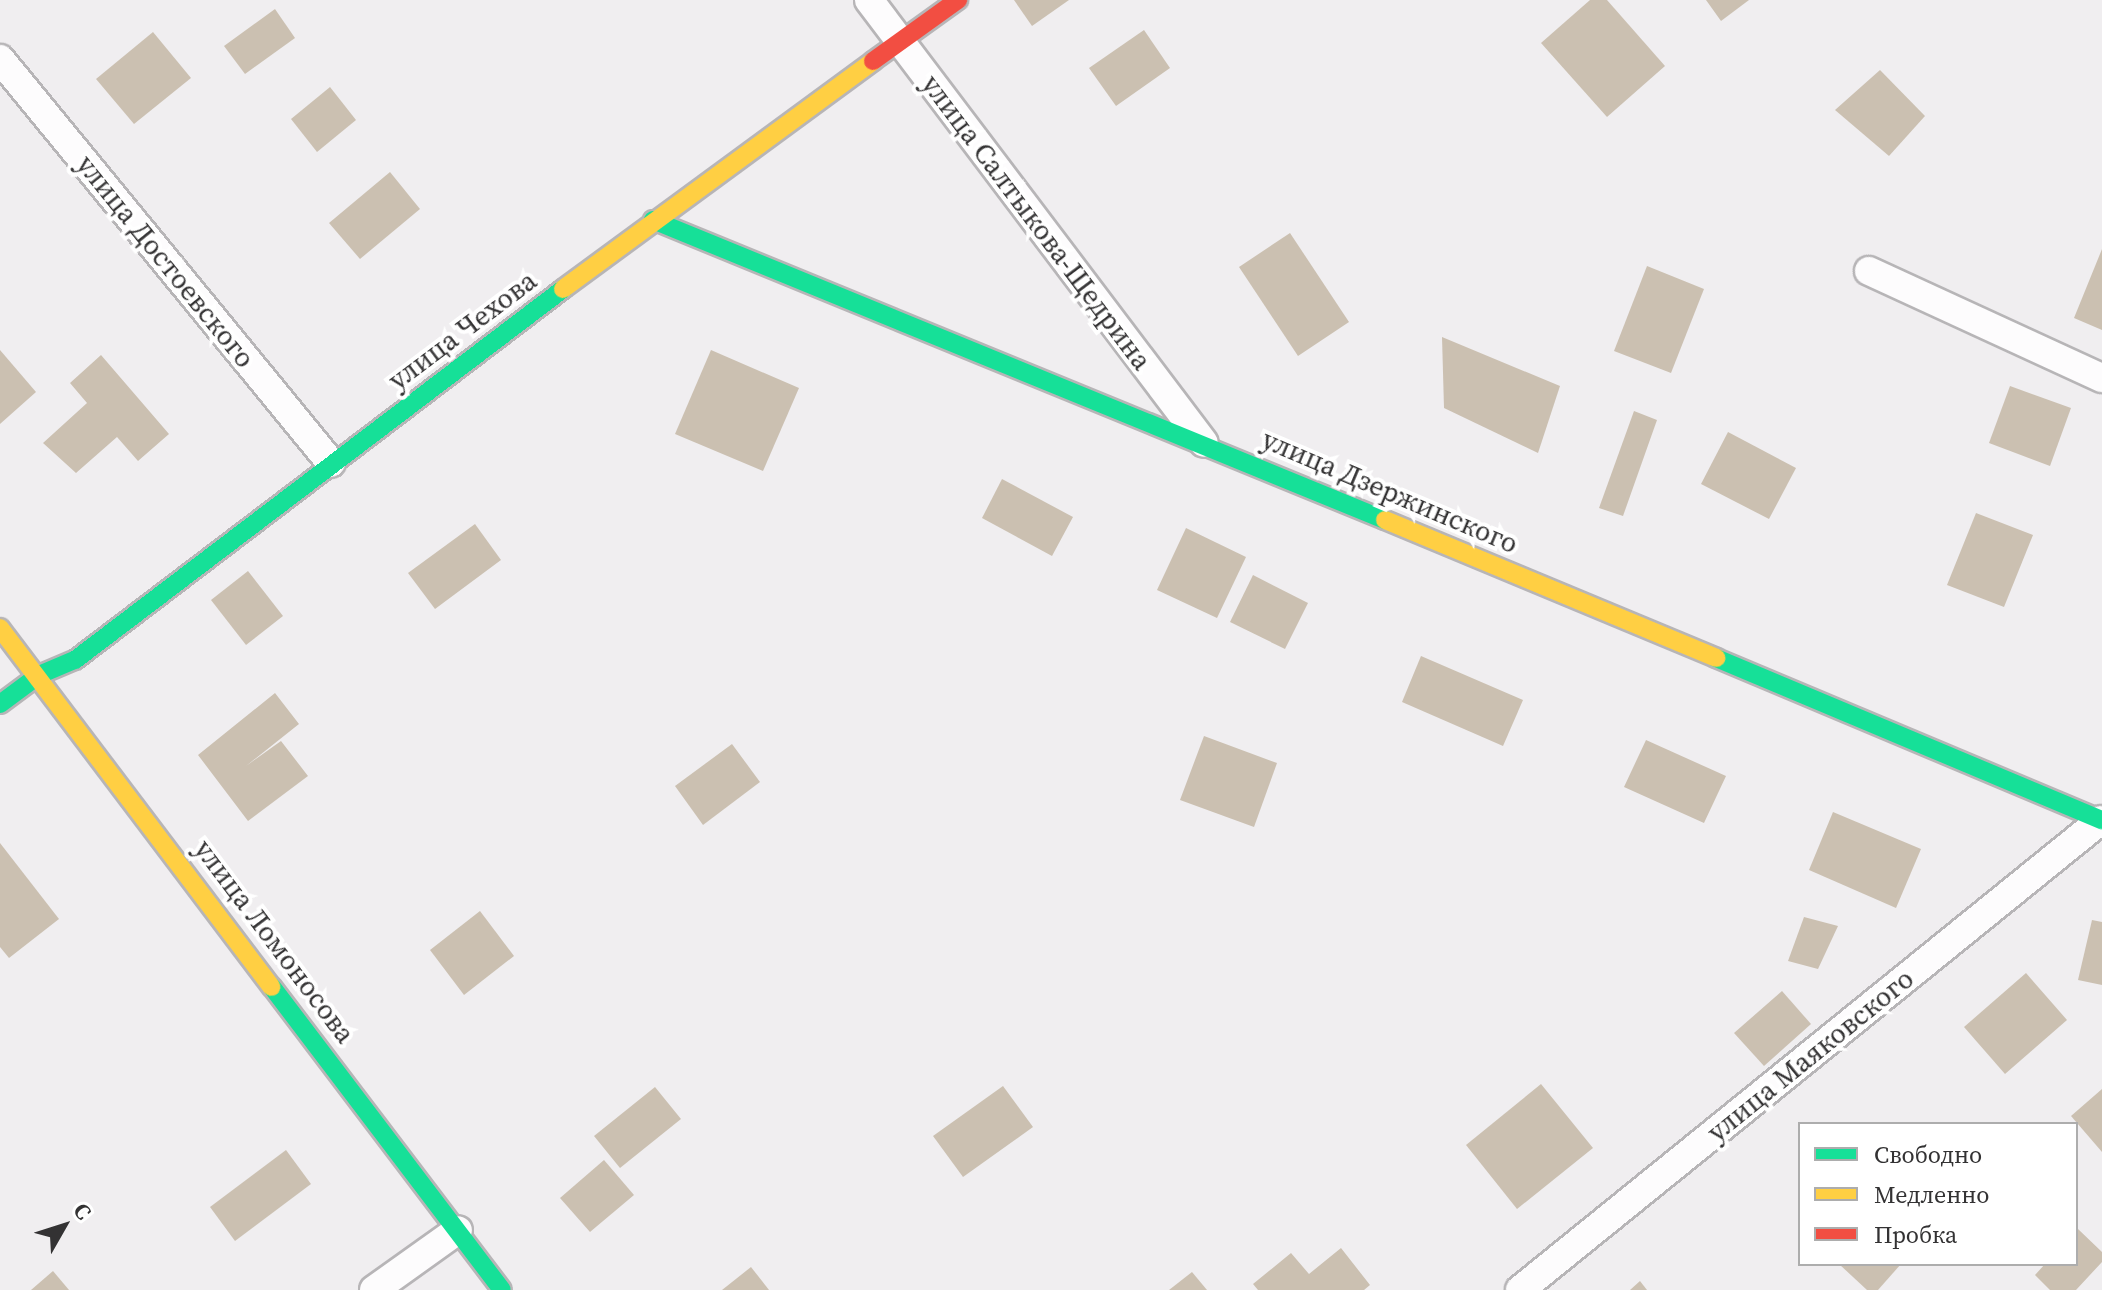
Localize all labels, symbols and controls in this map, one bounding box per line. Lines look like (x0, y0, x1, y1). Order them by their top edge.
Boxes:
street label: улица Салтыкова-Щедрина (915, 68, 1159, 376)
street label: улица Достоевского (70, 148, 262, 374)
street label: улица Чехова (381, 263, 543, 397)
street label: улица Дзержинского (1257, 422, 1523, 560)
street label: улица Ломоносова (188, 833, 362, 1049)
street label: улица Маяковского (1700, 961, 1920, 1149)
legend (1798, 1122, 2078, 1266)
text: Свободно (1874, 1138, 1982, 1171)
text: Медленно (1874, 1178, 1989, 1211)
north arrow (24, 1186, 104, 1266)
text: С (67, 1196, 99, 1226)
text: Пробка (1874, 1218, 1957, 1251)

